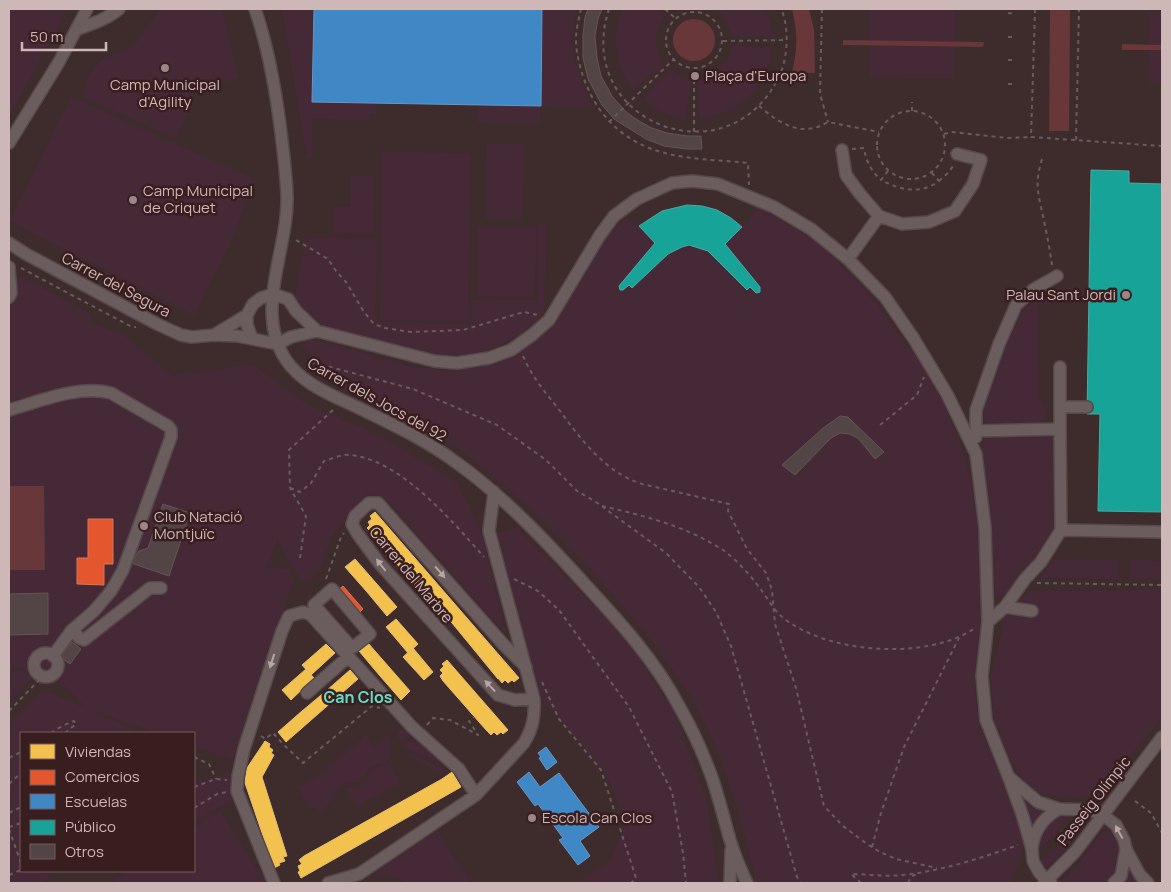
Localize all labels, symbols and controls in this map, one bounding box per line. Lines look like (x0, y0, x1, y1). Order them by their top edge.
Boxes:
scale bar (22, 20, 106, 52)
text: 50 m (30, 26, 64, 47)
marker: Camp Municipal d'Agility (159, 62, 171, 74)
place label: Plaça d'Europa (705, 65, 806, 86)
marker: Plaça d'Europa (689, 70, 701, 82)
place label: Camp Municipal d'Agility (110, 74, 220, 112)
place label: Camp Municipal de Criquet (143, 180, 253, 218)
marker: Camp Municipal de Criquet (127, 194, 139, 206)
street label: Carrer del Segura (58, 247, 174, 322)
place label: Palau Sant Jordi (1006, 284, 1116, 305)
marker: Palau Sant Jordi (1120, 289, 1132, 301)
street label: Carrer dels Jocs del 92 (304, 353, 451, 447)
place label: Club Natació Montjuïc (154, 506, 243, 544)
marker: Club Natació Montjuïc (138, 520, 150, 532)
street label: Carrer del Marbre (365, 522, 458, 628)
one-way arrow (376, 559, 387, 572)
one-way arrow (434, 566, 445, 579)
one-way arrow (268, 654, 275, 669)
one-way arrow (484, 680, 496, 692)
district label: Can Clos (324, 686, 393, 708)
legend (20, 732, 195, 872)
text: Viviendas (65, 741, 131, 762)
street label: Passeig Olímpic (1052, 752, 1135, 850)
text: Comercios (65, 766, 140, 787)
text: Escuelas (65, 791, 127, 812)
place label: Escola Can Clos (542, 807, 652, 828)
marker: Escola Can Clos (526, 812, 538, 824)
text: Público (65, 816, 116, 837)
one-way arrow (1115, 826, 1124, 839)
text: Otros (65, 841, 104, 862)

